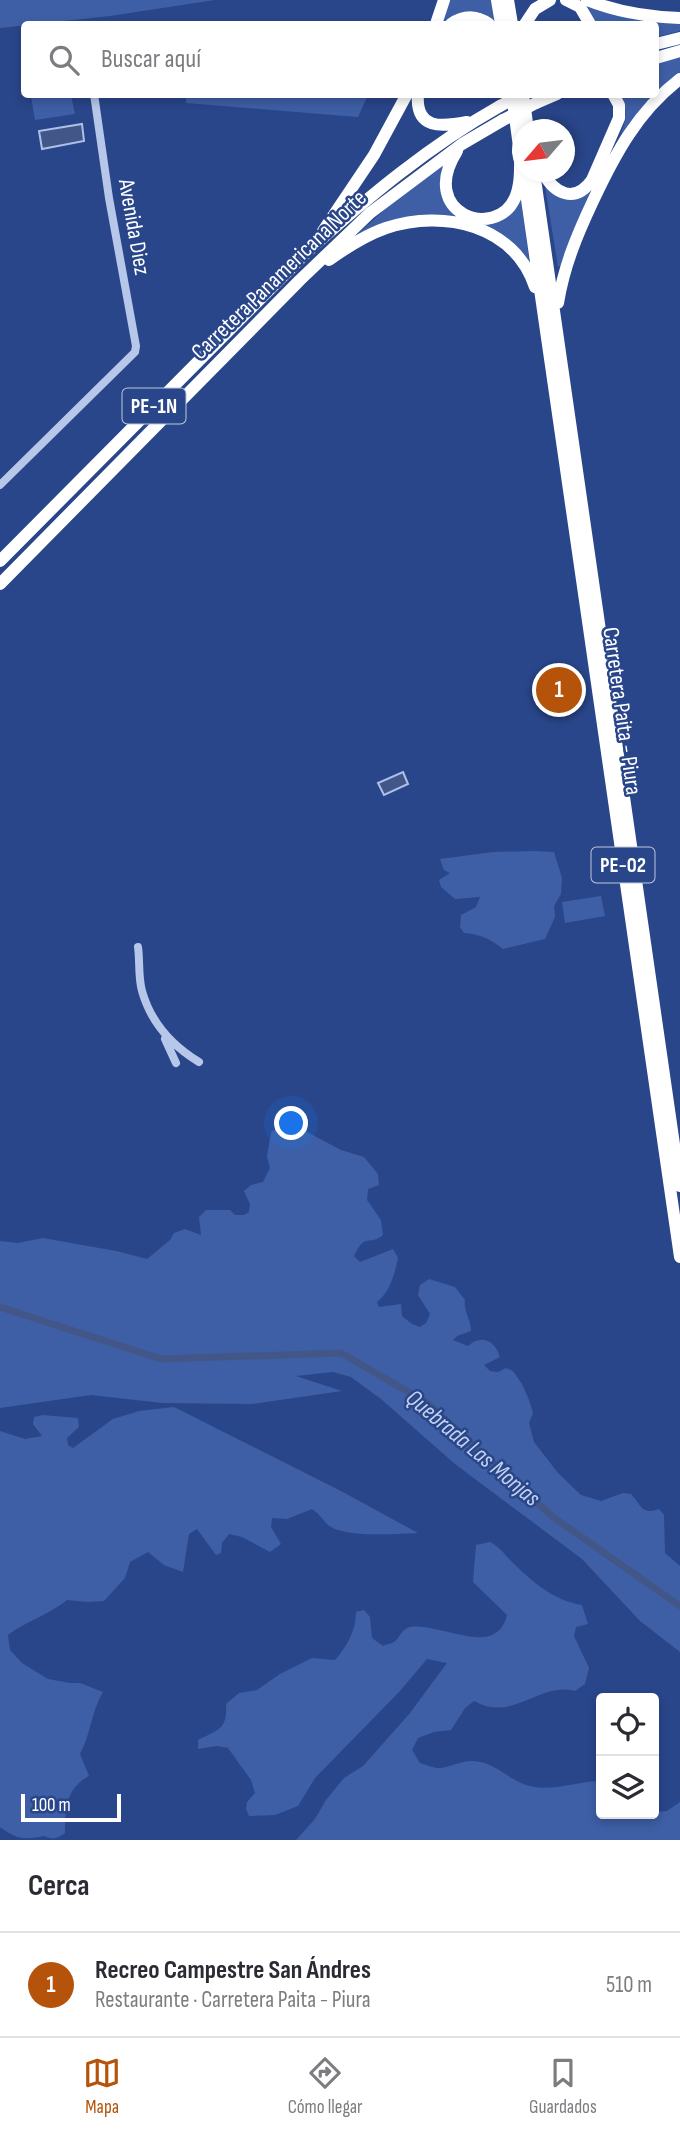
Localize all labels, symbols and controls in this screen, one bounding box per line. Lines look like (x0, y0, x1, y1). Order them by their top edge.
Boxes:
search box (21, 21, 659, 98)
icon: search (45, 41, 83, 79)
text: Buscar aquí (101, 44, 201, 75)
north arrow (512, 119, 575, 182)
street label: Avenida Diez (112, 176, 156, 277)
street label: Carretera Panamericana Norte (186, 184, 372, 366)
road number: PE-1N (122, 388, 186, 424)
street label: Carretera Paita - Piura (596, 625, 648, 797)
pin: 1 (536, 664, 582, 716)
road number: PE-02 (592, 848, 654, 882)
your location (274, 1106, 308, 1140)
water label: Quebrada Las Monjas (400, 1383, 546, 1513)
map controls (596, 1693, 659, 1819)
button: locate (596, 1693, 659, 1756)
button: layers (596, 1756, 659, 1819)
scale bar (21, 1791, 121, 1823)
text: 100 m (32, 1794, 71, 1817)
text: Cerca (28, 1868, 90, 1904)
text: Recreo Campestre San Ándres (95, 1955, 371, 1986)
text: 1 (46, 1971, 56, 1999)
text: 510 m (606, 1971, 652, 1999)
text: Restaurante · Carretera Paita - Piura (95, 1986, 371, 2014)
tab: Mapa (83, 2054, 121, 2119)
tab: Cómo llegar (288, 2054, 363, 2119)
tab: Guardados (529, 2054, 597, 2119)

